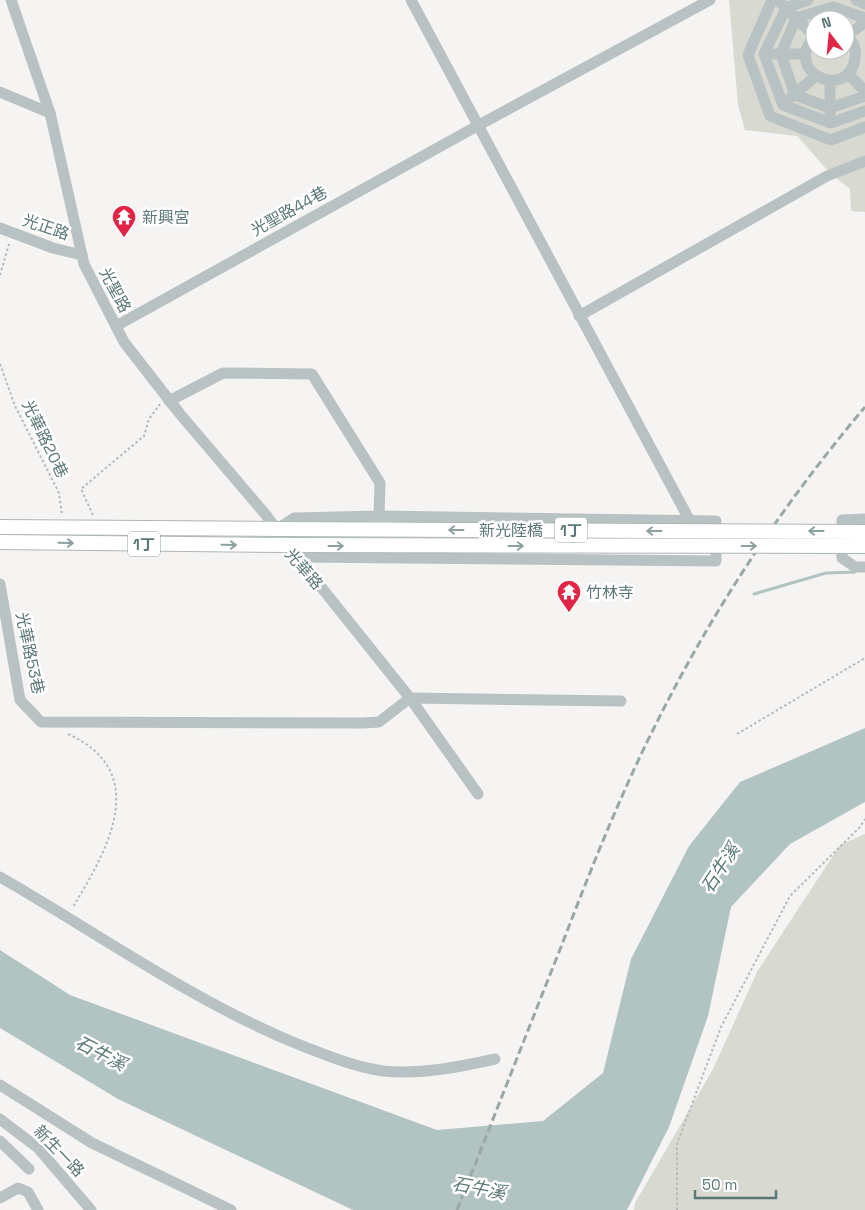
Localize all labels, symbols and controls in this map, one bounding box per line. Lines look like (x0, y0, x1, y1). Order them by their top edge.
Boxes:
north arrow (805, 10, 855, 60)
text: N (819, 13, 833, 32)
street label: 光聖路44巷 (247, 181, 331, 241)
temple icon: 新興宮 (111, 204, 137, 238)
place label: 新興宮 (142, 207, 190, 228)
street label: 光正路 (20, 209, 72, 245)
street label: 光聖路 (94, 264, 136, 316)
street label: 光華路20巷 (17, 397, 73, 481)
road number: 1丁 (555, 518, 587, 542)
street label: 新光陸橋 (479, 520, 543, 541)
one-way arrow (449, 525, 465, 535)
one-way arrow (646, 526, 662, 536)
one-way arrow (809, 527, 825, 536)
road number: 1丁 (128, 532, 160, 556)
one-way arrow (58, 538, 74, 548)
one-way arrow (220, 540, 236, 550)
one-way arrow (328, 541, 344, 550)
one-way arrow (508, 541, 524, 551)
one-way arrow (740, 541, 756, 551)
street label: 光華路 (280, 544, 328, 594)
temple icon: 竹林寺 (556, 579, 582, 613)
place label: 竹林寺 (586, 582, 634, 603)
street label: 光華路53巷 (11, 610, 49, 696)
water label: 石牛溪 (696, 837, 746, 897)
water label: 石牛溪 (72, 1030, 133, 1077)
street label: 新生一路 (29, 1121, 89, 1181)
scale bar (695, 1168, 776, 1200)
water label: 石牛溪 (450, 1172, 511, 1205)
text: 50 m (702, 1175, 737, 1194)

